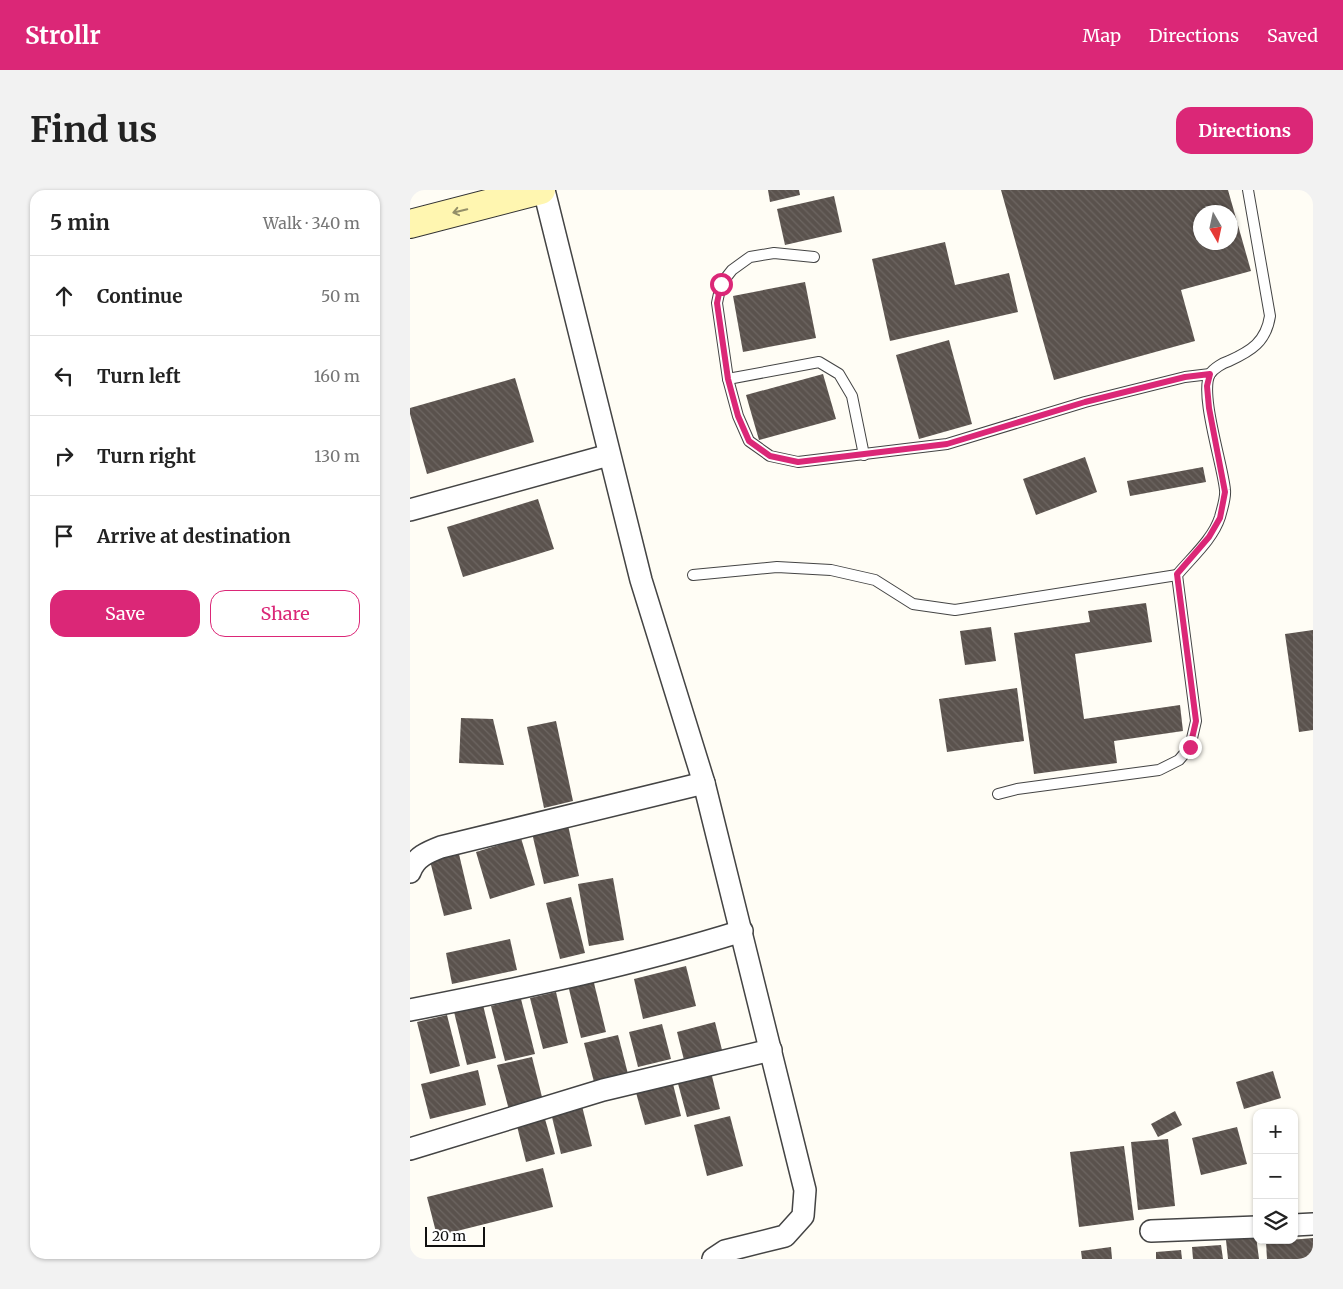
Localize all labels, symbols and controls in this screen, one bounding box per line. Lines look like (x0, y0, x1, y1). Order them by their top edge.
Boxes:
text: Strollr (25, 20, 101, 51)
text: Map (1083, 24, 1121, 47)
text: Directions (1149, 24, 1239, 47)
text: Saved (1267, 24, 1318, 47)
button: Directions (1176, 107, 1313, 154)
text: Find us (30, 108, 157, 152)
north arrow (1193, 205, 1238, 250)
one-way arrow (452, 207, 468, 216)
text: 5 min (50, 209, 110, 236)
text: Walk · 340 m (263, 213, 360, 233)
route start (710, 273, 733, 296)
icon: ahead (50, 282, 78, 310)
text: Continue (97, 284, 183, 308)
text: 50 m (321, 286, 360, 306)
icon: left (50, 362, 78, 390)
text: Turn left (97, 364, 181, 388)
text: 160 m (314, 366, 360, 386)
icon: right (50, 442, 78, 470)
text: Turn right (97, 444, 196, 468)
text: 130 m (314, 446, 360, 466)
icon: arrive (50, 522, 78, 550)
text: Arrive at destination (97, 524, 291, 548)
button: Save (50, 590, 200, 637)
button: Share (210, 590, 360, 637)
route end (1179, 736, 1202, 759)
map controls (1253, 1109, 1298, 1244)
button: + (1253, 1109, 1298, 1154)
button: − (1253, 1154, 1298, 1199)
button: layers (1253, 1199, 1298, 1244)
scale bar (425, 1224, 485, 1247)
text: 20 m (432, 1227, 466, 1245)

